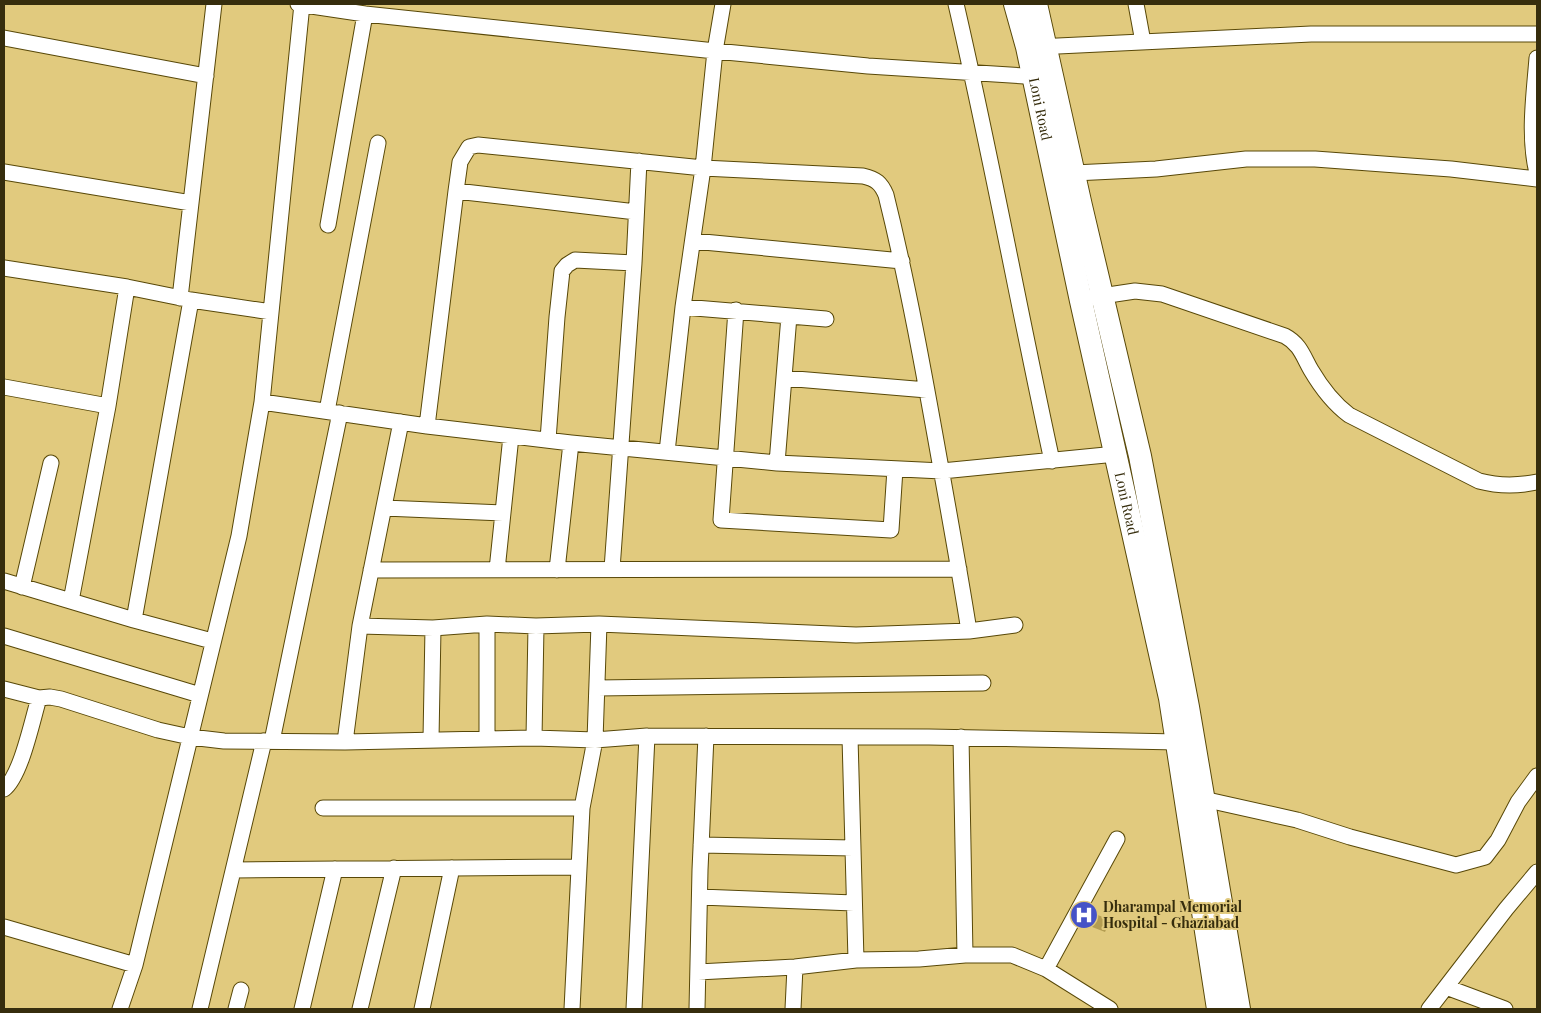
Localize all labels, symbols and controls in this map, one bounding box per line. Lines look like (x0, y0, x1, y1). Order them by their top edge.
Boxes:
street label: Loni Road (1025, 76, 1057, 142)
street label: Loni Road (1111, 470, 1143, 537)
place label: Dharampal Memorial Hospital - Ghaziabad (1103, 897, 1243, 932)
hospital icon: Dharampal Memorial Hospital - Ghaziabad (1069, 900, 1099, 930)

